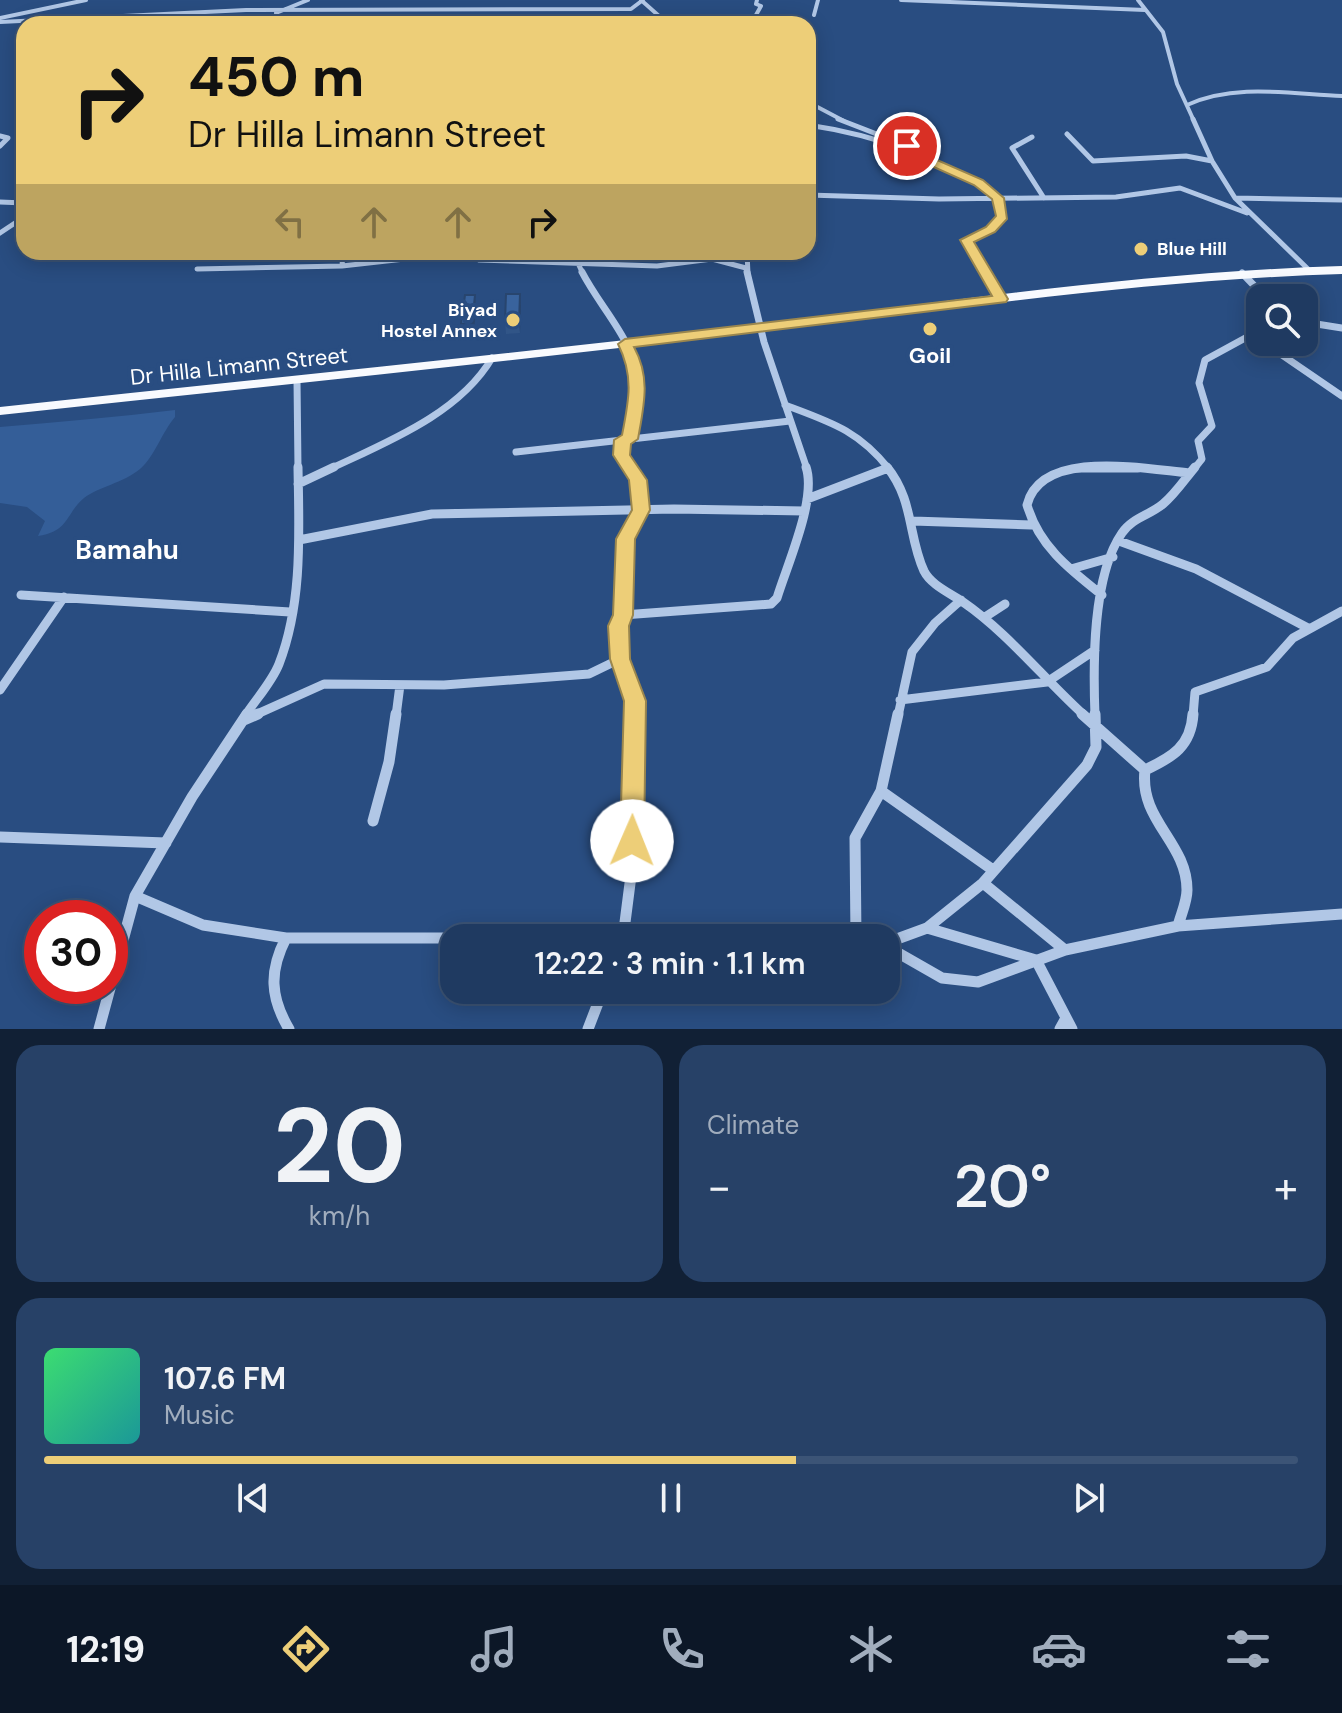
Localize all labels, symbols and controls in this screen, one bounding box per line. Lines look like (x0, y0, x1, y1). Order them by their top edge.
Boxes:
text: 450 m (188, 40, 365, 113)
icon: right (56, 48, 160, 152)
text: Dr Hilla Limann Street (188, 111, 546, 158)
pin (873, 112, 941, 180)
icon: arrive (885, 124, 929, 168)
icon: left (268, 200, 312, 244)
icon: ahead (352, 200, 396, 244)
icon: ahead (436, 200, 480, 244)
icon: right (520, 200, 564, 244)
place label: Blue Hill (1157, 237, 1227, 261)
marker: Blue Hill (1132, 240, 1150, 258)
map controls (1246, 284, 1318, 356)
button: search (1246, 284, 1318, 356)
place label: Biyad Hostel Annex (381, 298, 497, 343)
marker: Biyad Hostel Annex (504, 311, 522, 329)
marker: Goil (921, 320, 939, 338)
street label: Dr Hilla Limann Street (129, 340, 349, 392)
place label: Goil (909, 341, 951, 370)
district label: Bamahu (75, 533, 179, 567)
position arrow (590, 799, 674, 883)
speed limit sign: 30 (24, 900, 128, 1004)
text: 12:22 · 3 min · 1.1 km (535, 944, 805, 983)
text: 20 (273, 1079, 406, 1214)
text: Climate (707, 1108, 799, 1142)
text: 20° (954, 1147, 1051, 1226)
text: − (707, 1158, 731, 1216)
text: + (1274, 1158, 1298, 1216)
text: km/h (309, 1199, 370, 1233)
text: 107.6 FM (164, 1359, 286, 1398)
text: Music (164, 1398, 235, 1432)
icon: previous (231, 1476, 275, 1520)
icon: pause (649, 1476, 693, 1520)
icon: next (1067, 1476, 1111, 1520)
icon: directions (278, 1621, 334, 1677)
icon: music (466, 1621, 522, 1677)
icon: phone (654, 1621, 710, 1677)
icon: climate (843, 1621, 899, 1677)
icon: car (1031, 1621, 1087, 1677)
icon: filters (1220, 1621, 1276, 1677)
text: 12:19 (66, 1626, 145, 1673)

